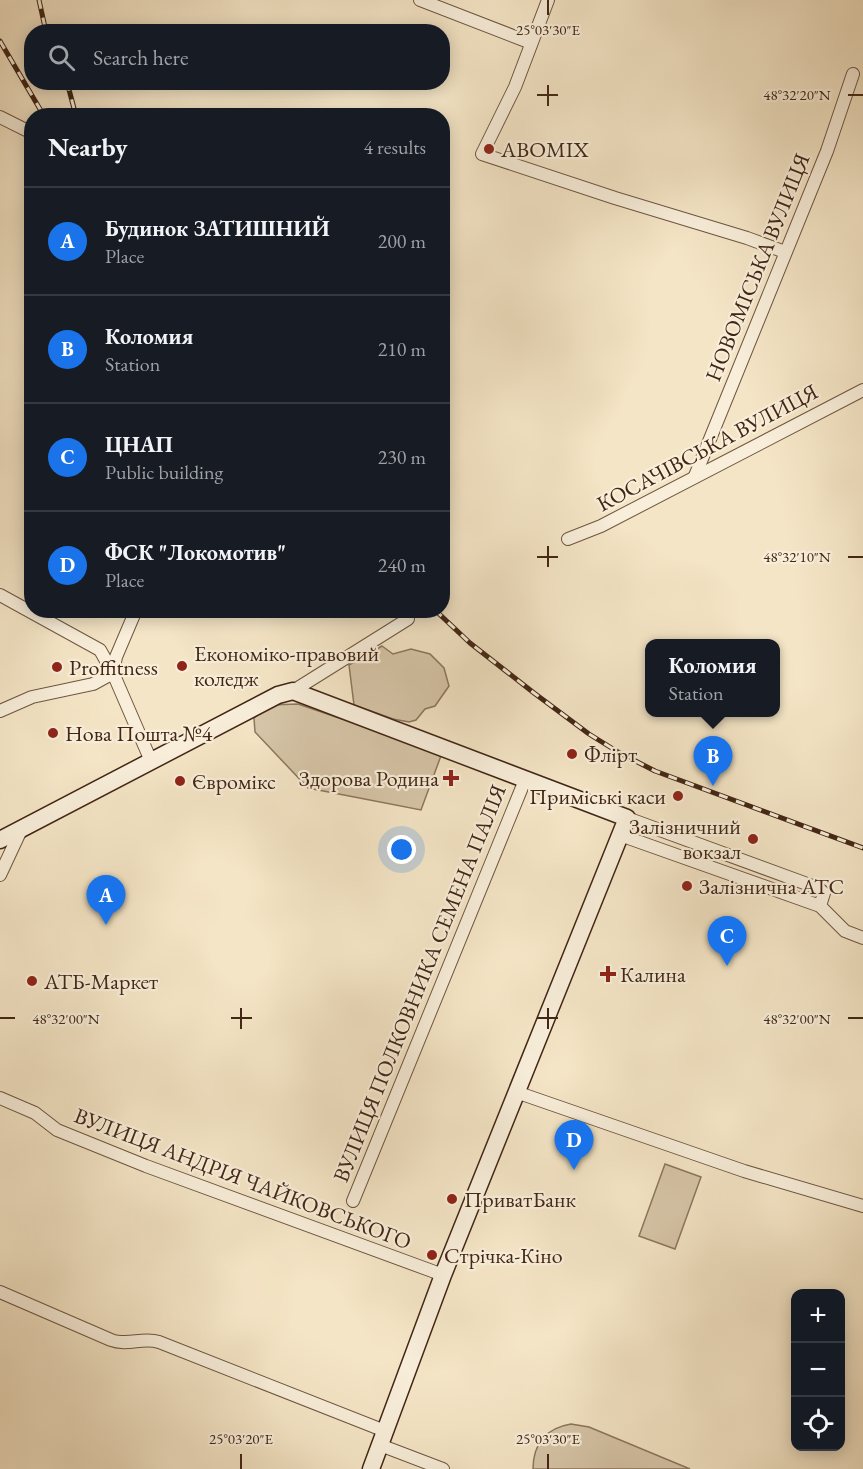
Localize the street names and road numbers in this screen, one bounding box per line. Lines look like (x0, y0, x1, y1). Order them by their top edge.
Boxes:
street label: НОВОМІСЬКА ВУЛИЦЯ (698, 149, 817, 386)
street label: КОСАЧІВСЬКА ВУЛИЦЯ (592, 377, 823, 518)
street label: ВУЛИЦЯ ПОЛКОВНИКА СЕМЕНА ПАЛІЯ (326, 780, 513, 1186)
street label: ВУЛИЦЯ АНДРІЯ ЧАЙКОВСЬКОГО (70, 1101, 415, 1256)

